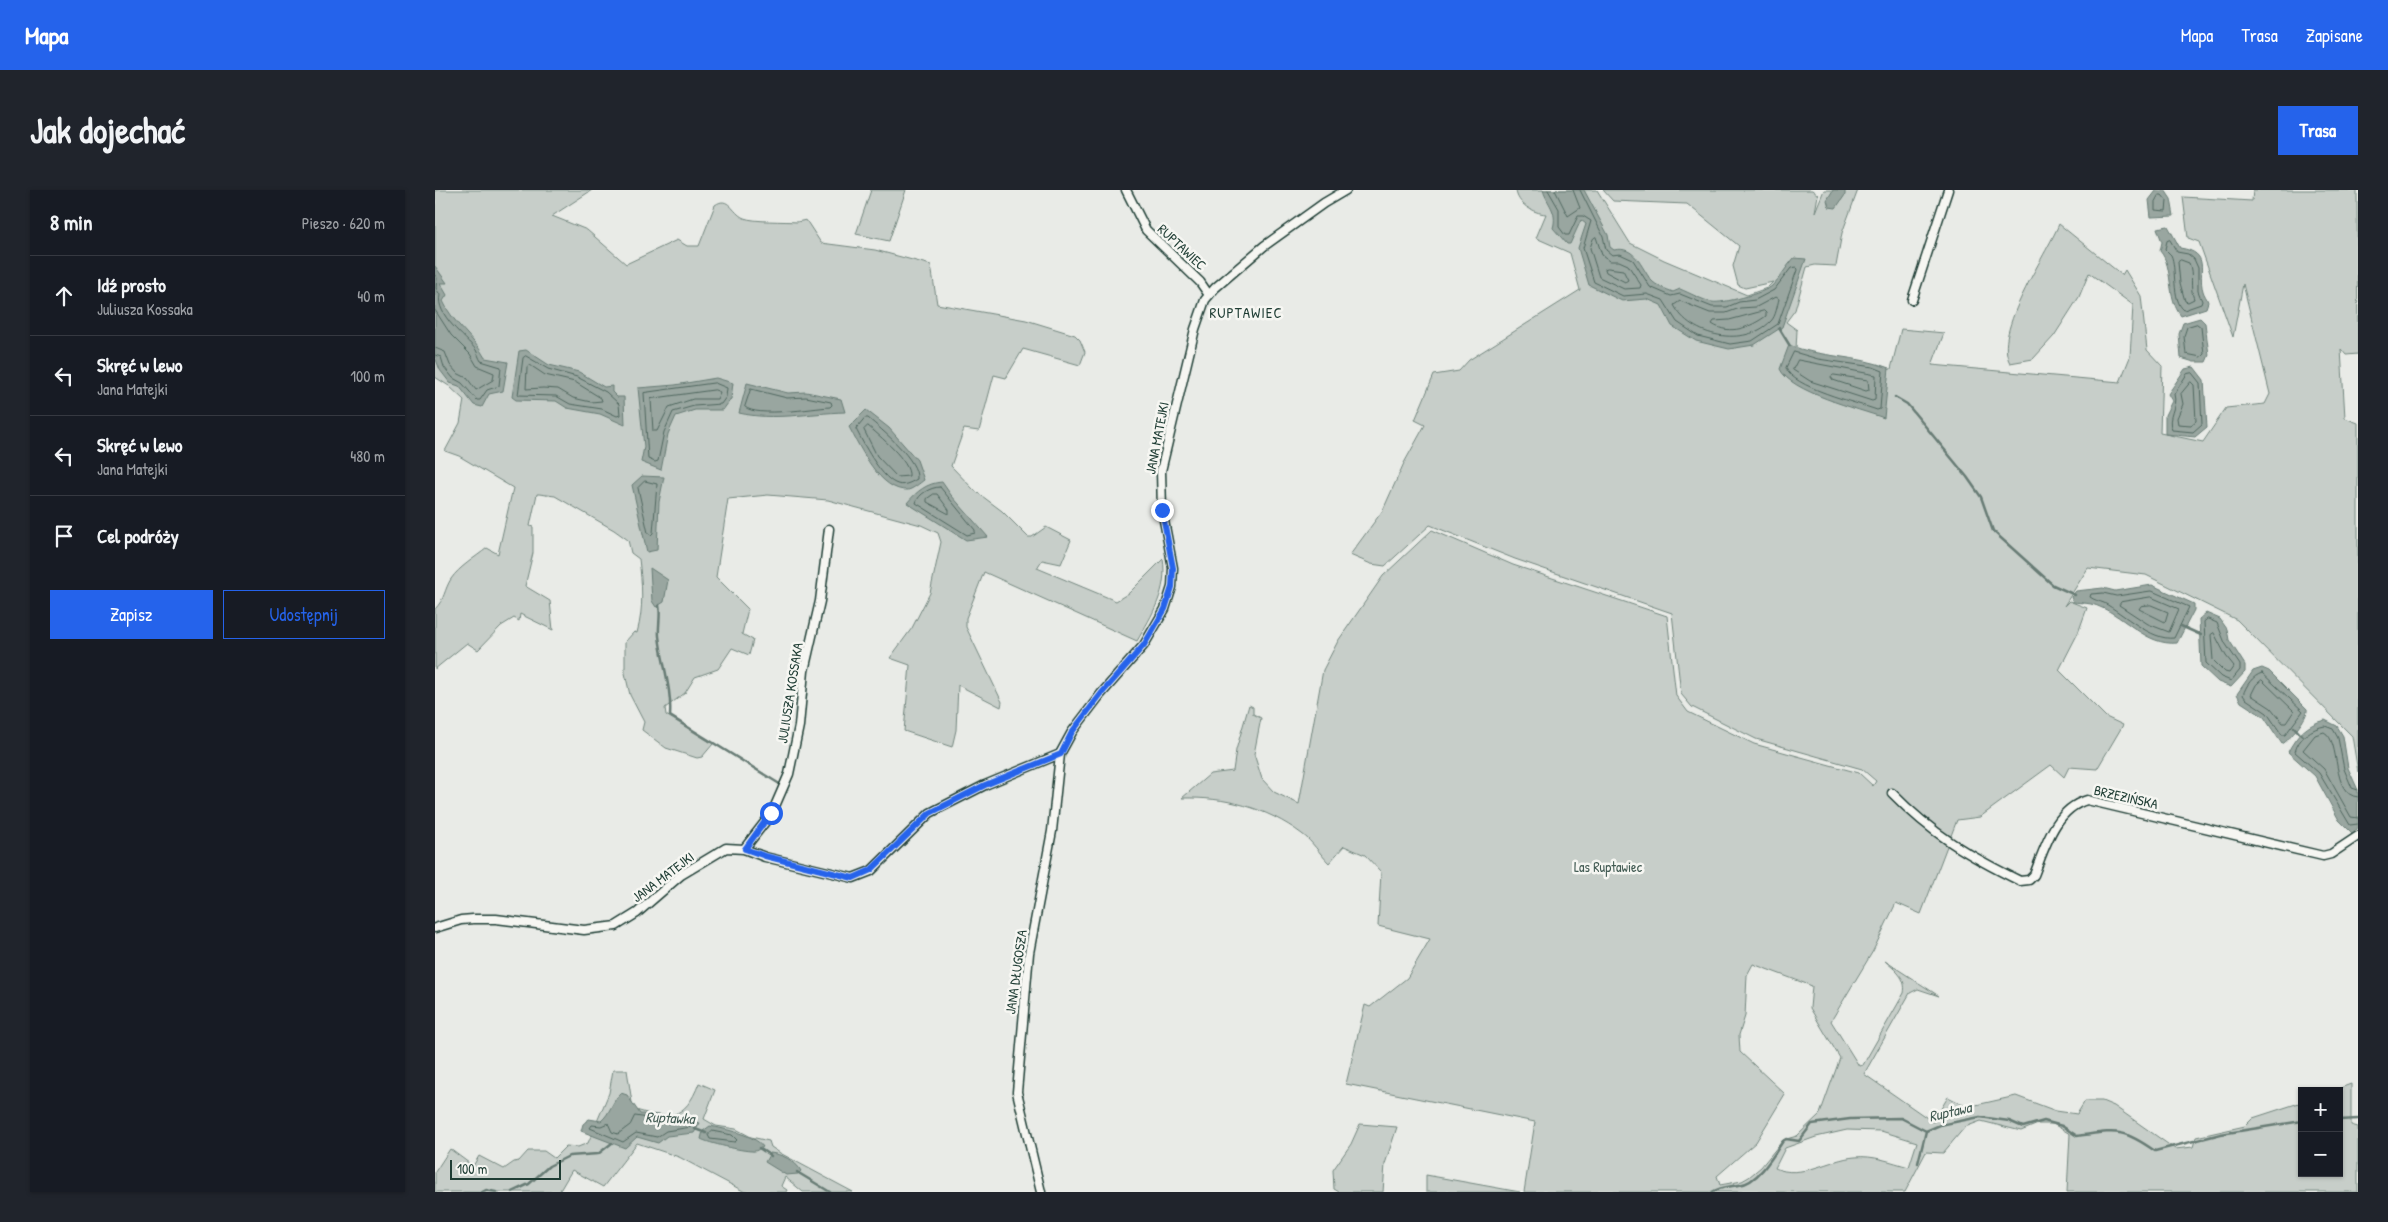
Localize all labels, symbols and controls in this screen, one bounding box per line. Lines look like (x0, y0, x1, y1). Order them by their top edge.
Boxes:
text: Mapa (25, 19, 68, 51)
text: Mapa (2181, 23, 2213, 48)
text: Trasa (2241, 23, 2278, 48)
text: Zapisane (2306, 23, 2363, 48)
button: Trasa (2278, 106, 2358, 155)
text: Jak dojechać (30, 107, 185, 154)
text: 8 min (50, 208, 92, 237)
text: Pieszo · 620 m (302, 212, 385, 234)
street label: RUPTAWIEC (1154, 219, 1211, 274)
text: Idź prosto (97, 272, 166, 298)
icon: ahead (50, 282, 78, 310)
text: 40 m (357, 285, 385, 307)
text: Juliusza Kossaka (97, 298, 193, 320)
district label: RUPTAWIEC (1209, 302, 1283, 323)
text: Skręć w lewo (97, 352, 182, 378)
icon: left (50, 362, 78, 390)
text: 100 m (350, 365, 385, 387)
text: Jana Matejki (97, 378, 168, 400)
street label: JANA MATEJKI (1140, 400, 1173, 476)
text: Skręć w lewo (97, 432, 182, 458)
icon: left (50, 442, 78, 470)
text: 480 m (350, 445, 385, 467)
text: Jana Matejki (97, 458, 168, 480)
route end (1151, 499, 1174, 522)
icon: arrive (50, 522, 78, 550)
text: Cel podróży (97, 523, 179, 549)
button: Zapisz (50, 590, 213, 639)
button: Udostępnij (223, 590, 385, 639)
street label: JULIUSZA KOSSAKA (772, 641, 807, 745)
street label: BRZEZIŃSKA (2092, 780, 2160, 813)
route start (760, 802, 783, 825)
street label: JANA MATEJKI (628, 847, 698, 906)
park label: Las Ruptawiec (1574, 857, 1643, 877)
street label: JANA DŁUGOSZA (1000, 928, 1031, 1015)
map controls (2298, 1087, 2343, 1177)
button: + (2298, 1087, 2343, 1132)
water label: Ruptawa (1927, 1096, 1975, 1127)
water label: Ruptawka (645, 1106, 697, 1129)
button: − (2298, 1132, 2343, 1177)
scale bar (450, 1157, 561, 1180)
text: 100 m (457, 1159, 487, 1178)

